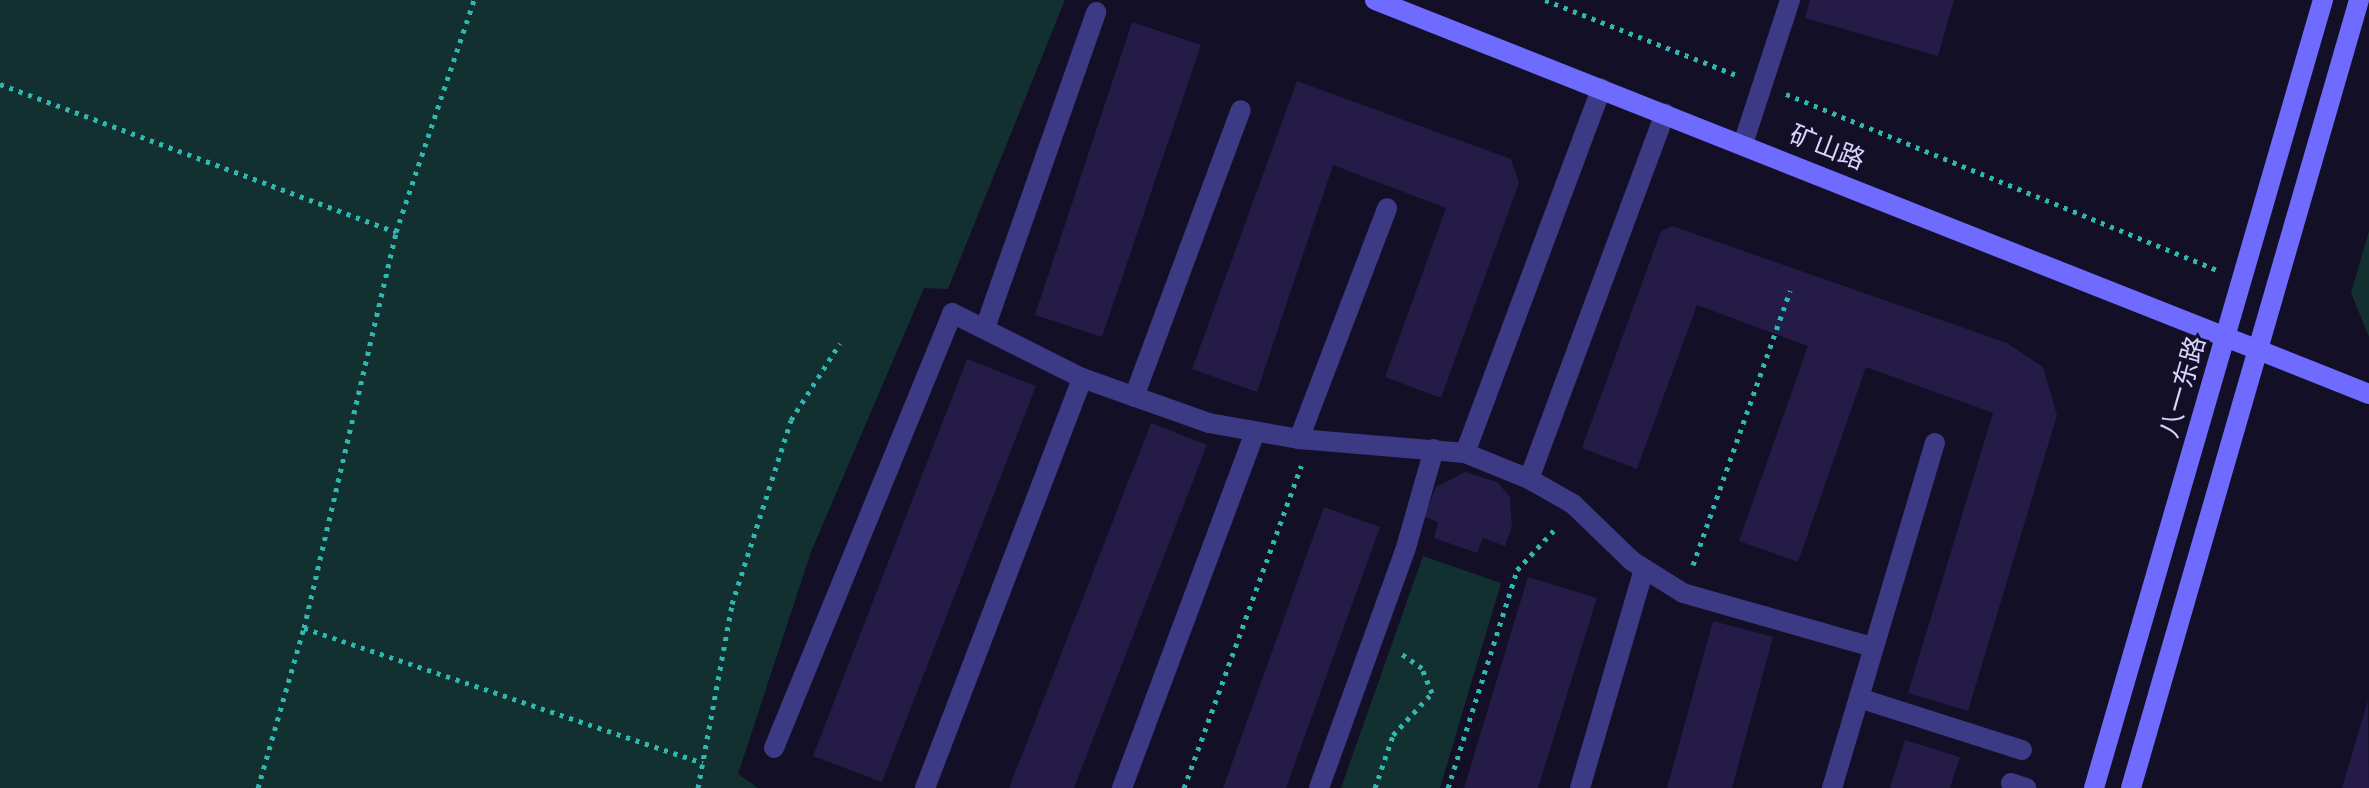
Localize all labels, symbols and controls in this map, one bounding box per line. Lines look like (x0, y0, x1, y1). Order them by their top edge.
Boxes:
street label: 矿山路 (1785, 119, 1869, 177)
street label: 八一东路 (2154, 333, 2212, 441)

